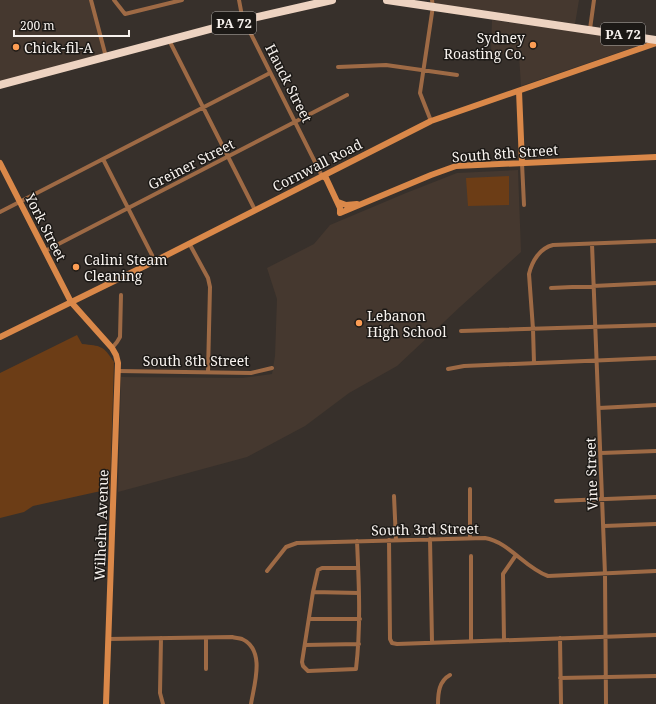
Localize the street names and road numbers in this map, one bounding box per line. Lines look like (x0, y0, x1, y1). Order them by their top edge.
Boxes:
road number: PA 72 (212, 12, 256, 34)
road number: PA 72 (601, 23, 645, 45)
street label: Hauck Street (261, 41, 317, 126)
street label: Greiner Street (145, 134, 237, 194)
street label: Cornwall Road (269, 134, 365, 196)
street label: South 8th Street (451, 140, 559, 166)
street label: York Street (20, 189, 71, 264)
street label: South 8th Street (143, 351, 249, 370)
street label: Vine Street (580, 437, 602, 511)
street label: Wilhelm Avenue (90, 469, 112, 581)
street label: South 3rd Street (371, 519, 479, 539)

